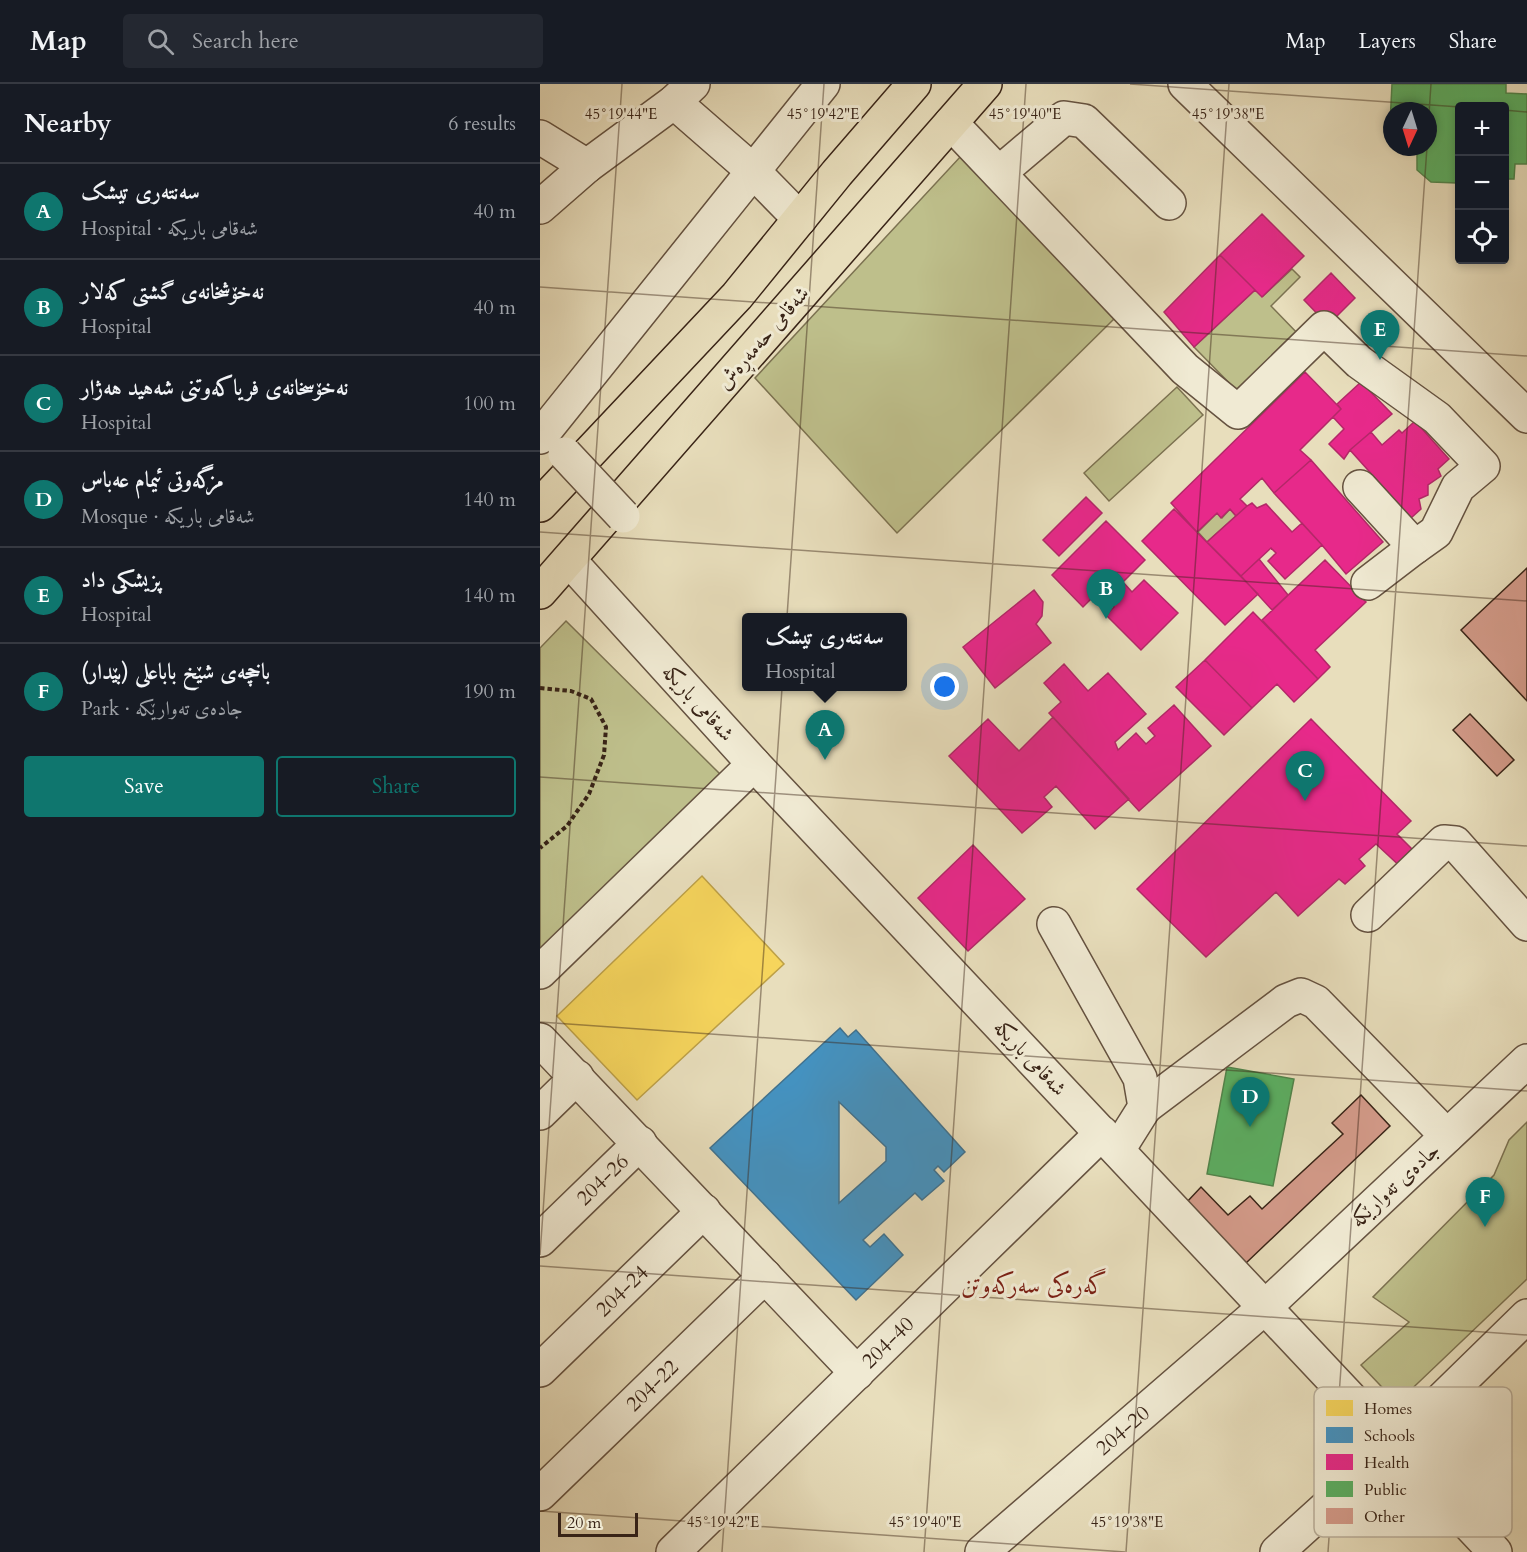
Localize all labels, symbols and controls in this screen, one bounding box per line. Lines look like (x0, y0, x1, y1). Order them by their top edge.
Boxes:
search box (123, 14, 543, 68)
text: Map (30, 22, 87, 60)
icon: search (144, 25, 177, 58)
text: Search here (192, 26, 299, 56)
text: Map (1286, 27, 1326, 56)
text: Layers (1359, 27, 1416, 56)
text: Share (1449, 27, 1497, 56)
north arrow (1383, 102, 1437, 156)
map controls (1455, 102, 1509, 264)
button: + (1455, 102, 1509, 156)
text: 45°19'44"E (585, 104, 657, 124)
text: 45°19'42"E (787, 104, 859, 124)
text: 45°19'40"E (989, 104, 1061, 124)
text: 45°19'38"E (1192, 104, 1264, 124)
text: Nearby (24, 106, 112, 141)
text: 6 results (448, 110, 516, 137)
button: − (1455, 156, 1509, 210)
text: سەنتەری تیشک (81, 177, 200, 207)
text: A (36, 198, 51, 225)
text: 40 m (473, 198, 516, 225)
button: locate (1455, 210, 1509, 264)
text: Hospital · شەقامی باریکە (81, 215, 258, 242)
text: نەخۆشخانەی گشتی کەلار (81, 277, 264, 307)
street label: شەقامی حەمەڕەش (710, 280, 818, 397)
text: B (36, 294, 51, 321)
text: 40 m (473, 294, 516, 321)
pin: E (1360, 310, 1400, 360)
text: Hospital (81, 313, 152, 340)
text: نەخۆسخانەی فریاکەوتنی شەهید هەژار (81, 373, 348, 403)
text: C (36, 390, 51, 417)
text: 100 m (463, 390, 516, 417)
text: Hospital (81, 409, 152, 436)
text: مزگەوتی ئیمام عەباس (81, 465, 224, 495)
text: D (35, 486, 52, 513)
text: 140 m (463, 486, 516, 513)
text: Mosque · شەقامی باریکە (81, 503, 255, 530)
text: پزیشکی داد (81, 565, 161, 595)
pin: B (1086, 570, 1126, 619)
text: E (37, 582, 50, 609)
text: 140 m (463, 582, 516, 609)
text: Hospital (81, 601, 152, 628)
popup (742, 613, 907, 691)
text: سەنتەری تیشک (765, 622, 884, 652)
text: باخچەی شێخ باباعلی (بێدار) (81, 657, 270, 687)
street label: شەقامی باریکە (655, 658, 741, 748)
text: Hospital (765, 658, 836, 685)
your location (930, 672, 959, 701)
text: F (38, 678, 49, 705)
text: 190 m (463, 678, 516, 705)
text: Park · جادەی تەوارێکە (81, 695, 243, 722)
pin: A (806, 710, 844, 760)
pin: C (1286, 752, 1324, 801)
button: Save (24, 756, 264, 817)
button: Share (276, 756, 516, 817)
street label: شەقامی باریکە (987, 1013, 1073, 1103)
pin: D (1230, 1078, 1270, 1127)
street label: جادەی تەوارێکە (1344, 1136, 1446, 1234)
street label: 204-26 (570, 1147, 635, 1212)
pin: F (1466, 1178, 1504, 1227)
street label: 204-24 (589, 1258, 655, 1323)
district label: گەرەکی سەرکەوتن (961, 1268, 1107, 1302)
street label: 204-40 (855, 1310, 920, 1375)
street label: 204-22 (619, 1353, 685, 1418)
legend (1314, 1387, 1512, 1537)
text: Homes (1364, 1398, 1412, 1420)
street label: 204-20 (1089, 1399, 1156, 1462)
text: Schools (1364, 1425, 1415, 1447)
text: Health (1364, 1452, 1410, 1474)
text: Public (1364, 1479, 1407, 1501)
text: Other (1364, 1506, 1405, 1528)
scale bar (558, 1510, 638, 1538)
text: 20 m (567, 1512, 601, 1534)
text: 45°19'42"E (687, 1512, 759, 1532)
text: 45°19'40"E (889, 1512, 961, 1532)
text: 45°19'38"E (1091, 1512, 1163, 1532)

